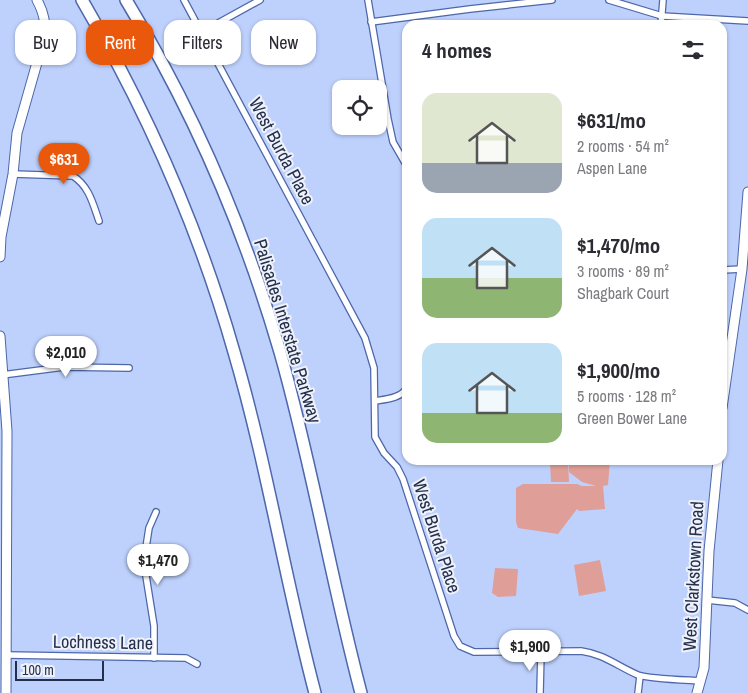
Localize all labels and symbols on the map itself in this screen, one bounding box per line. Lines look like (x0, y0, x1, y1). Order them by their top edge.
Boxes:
street label: West Burda Place (243, 93, 321, 209)
pin: $631 (34, 142, 94, 185)
street label: Palisades Interstate Parkway (248, 236, 328, 427)
pin: $2,010 (25, 336, 107, 378)
street label: West Burda Place (407, 476, 467, 596)
street label: West Clarkstown Road (677, 501, 709, 651)
pin: $1,470 (117, 544, 199, 586)
street label: Lochness Lane (53, 629, 153, 655)
pin: $1,900 (489, 630, 571, 672)
scale bar (15, 658, 104, 681)

